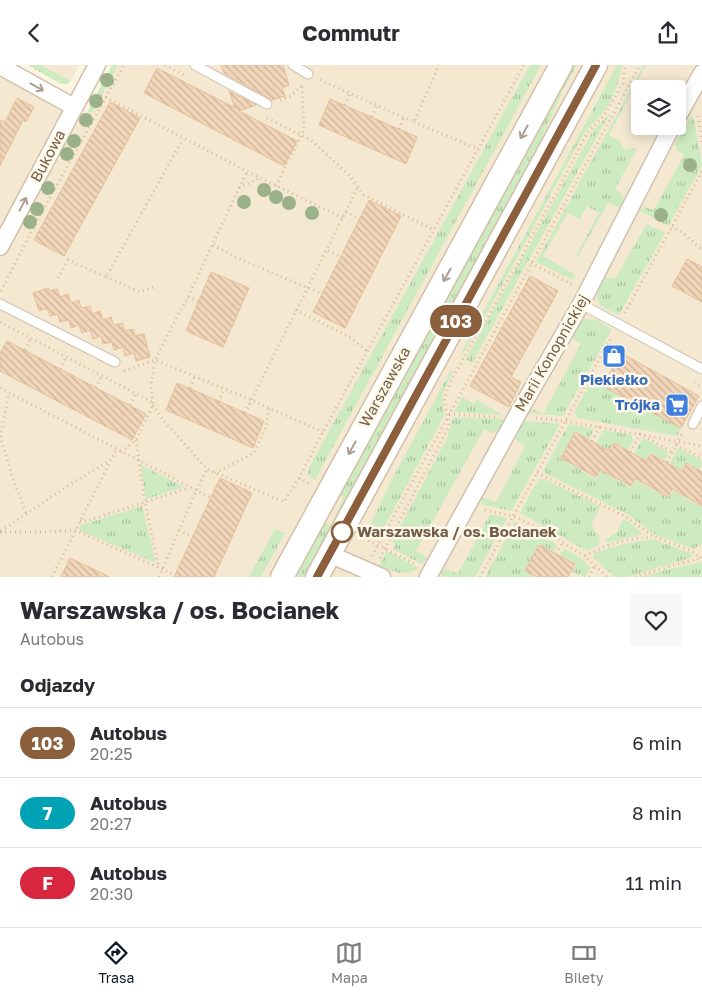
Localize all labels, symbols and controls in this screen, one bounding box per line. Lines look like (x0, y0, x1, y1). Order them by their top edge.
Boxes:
icon: back (20, 19, 48, 47)
text: Commutr (302, 19, 400, 46)
icon: share (654, 19, 682, 47)
map controls (631, 80, 686, 135)
button: layers (631, 80, 686, 135)
one-way arrow (29, 82, 44, 92)
one-way arrow (519, 124, 529, 139)
street label: Bukowa (26, 126, 68, 185)
one-way arrow (19, 197, 28, 212)
one-way arrow (441, 267, 451, 281)
street label: Marii Konopnickiej (510, 291, 592, 414)
line badge: 103 (427, 305, 485, 337)
text: 103 (440, 310, 472, 332)
street label: Warszawska (355, 343, 414, 430)
shop icon: Piekiełko (601, 343, 627, 369)
place label: Piekiełko (580, 370, 648, 388)
supermarket icon: Trójka (664, 392, 690, 418)
place label: Trójka (615, 395, 660, 413)
one-way arrow (347, 440, 356, 455)
marker: Warszawska / os. Bocianek (331, 521, 353, 543)
place label: Warszawska / os. Bocianek (357, 522, 557, 540)
button: heart (630, 594, 682, 646)
text: Warszawska / os. Bocianek (20, 595, 340, 624)
text: Autobus (20, 629, 84, 649)
text: Odjazdy (20, 673, 95, 696)
text: Autobus (90, 721, 167, 744)
text: 6 min (632, 731, 682, 754)
text: 103 (32, 732, 63, 754)
text: 20:25 (90, 744, 133, 764)
text: Autobus (90, 791, 167, 814)
text: 8 min (632, 801, 682, 824)
text: 7 (43, 802, 52, 824)
text: 20:27 (90, 814, 132, 834)
text: Autobus (90, 861, 167, 884)
text: 11 min (625, 871, 682, 894)
text: F (42, 872, 53, 894)
text: 20:30 (90, 884, 133, 904)
tab: Trasa (98, 939, 134, 986)
tab: Mapa (331, 939, 368, 986)
tab: Bilety (564, 939, 604, 986)

